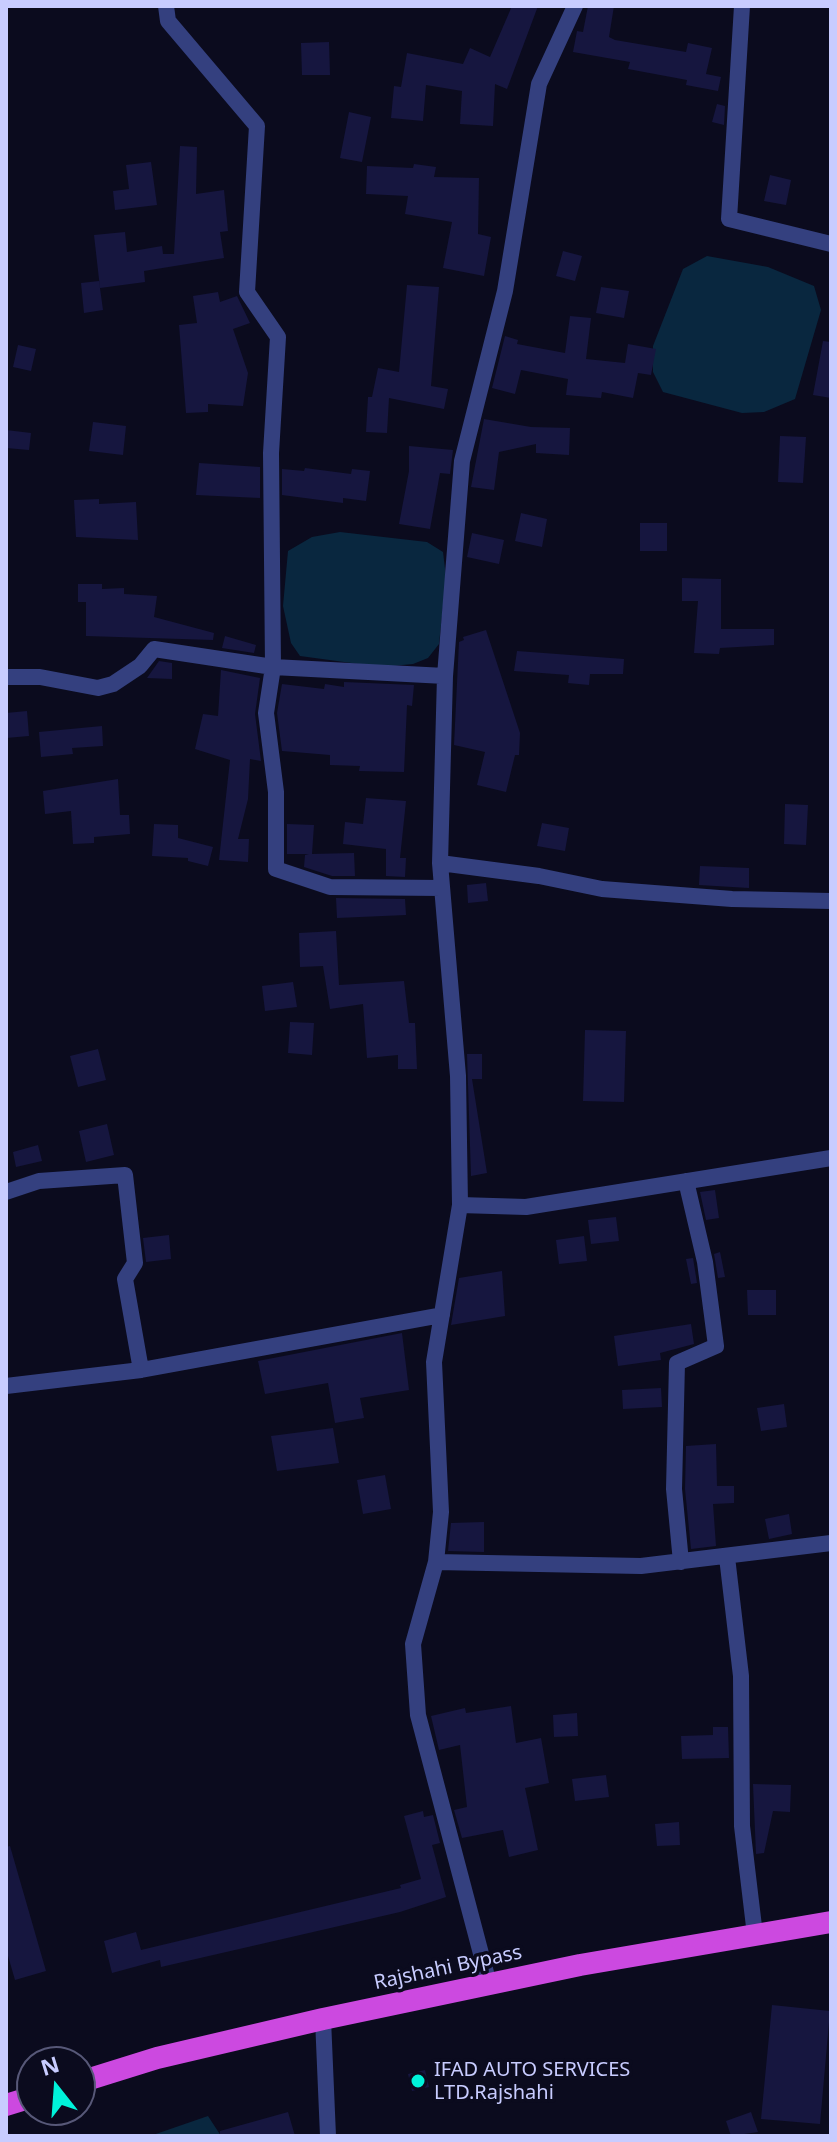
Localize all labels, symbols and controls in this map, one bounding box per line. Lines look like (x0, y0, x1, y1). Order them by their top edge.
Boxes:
street label: Rajshahi Bypass (372, 1941, 524, 1995)
north arrow (16, 2046, 96, 2126)
text: N (37, 2048, 63, 2082)
place label: IFAD AUTO SERVICES LTD.Rajshahi (434, 2058, 630, 2105)
marker: IFAD AUTO SERVICES LTD.Rajshahi (409, 2072, 427, 2090)

